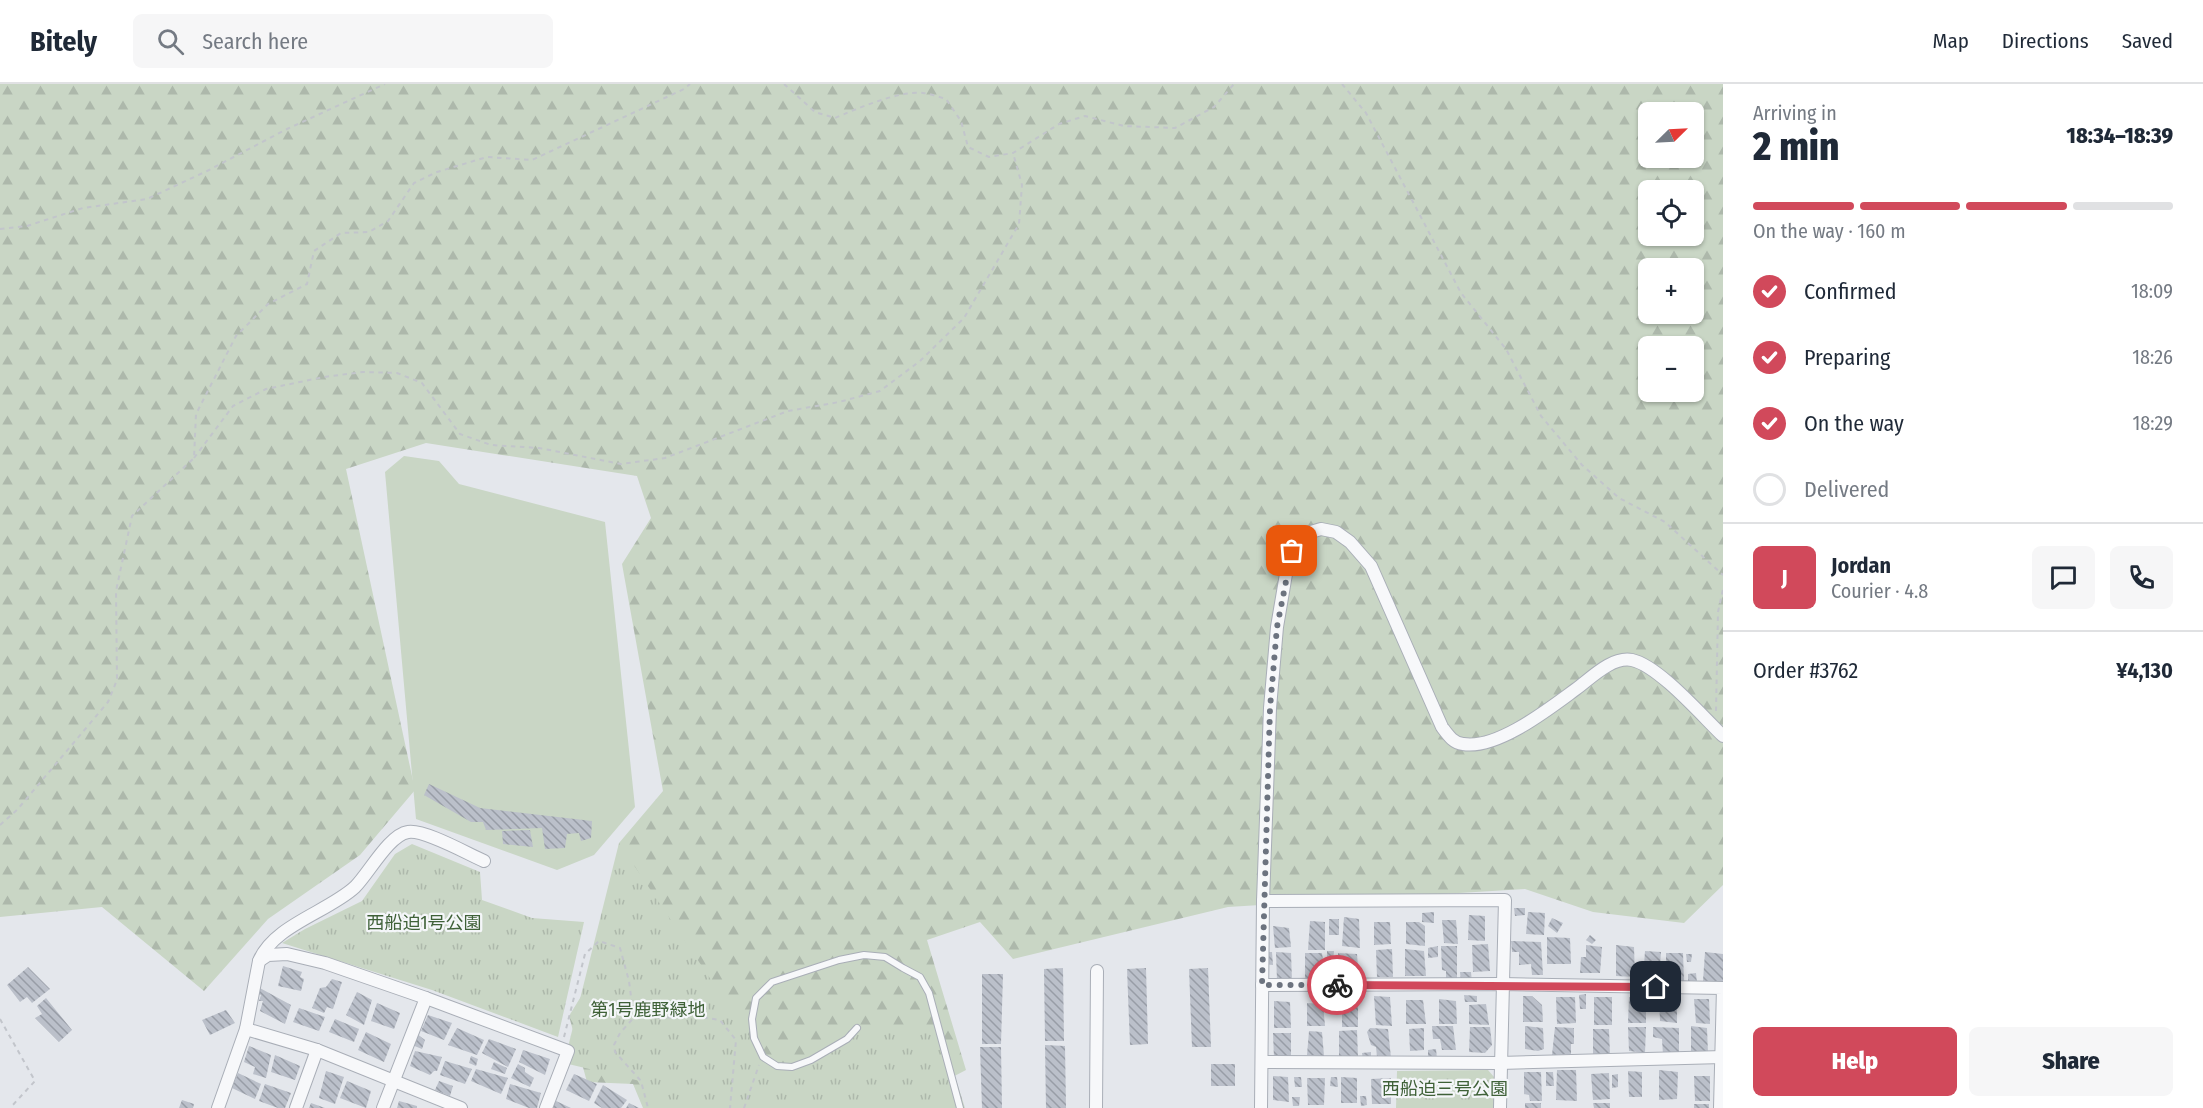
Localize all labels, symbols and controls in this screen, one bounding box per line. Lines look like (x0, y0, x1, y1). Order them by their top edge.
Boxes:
search box (133, 14, 553, 68)
text: Bitely (30, 25, 97, 58)
icon: search (154, 25, 187, 58)
text: Search here (202, 28, 308, 55)
text: Map (1932, 28, 1969, 54)
text: Directions (2002, 28, 2089, 54)
text: Saved (2122, 28, 2173, 54)
text: Arriving in (1753, 101, 1837, 125)
north arrow (1638, 102, 1704, 168)
map controls (1638, 102, 1704, 402)
text: 18:34–18:39 (2066, 122, 2173, 149)
text: 2 min (1753, 124, 1839, 170)
button: locate (1638, 180, 1704, 246)
text: On the way · 160 m (1753, 219, 1906, 243)
button: + (1638, 258, 1704, 324)
icon: check (1753, 275, 1786, 308)
text: Confirmed (1804, 278, 1897, 305)
text: 18:09 (2131, 279, 2173, 303)
button: − (1638, 336, 1704, 402)
icon: check (1753, 341, 1786, 374)
text: Preparing (1804, 344, 1890, 371)
text: 18:26 (2132, 345, 2173, 369)
icon: check (1753, 407, 1786, 440)
text: On the way (1804, 410, 1904, 437)
text: 18:29 (2133, 411, 2173, 435)
text: Delivered (1804, 476, 1889, 503)
pin (1266, 525, 1317, 576)
icon: bag (1275, 534, 1308, 567)
button: chat (2032, 546, 2095, 609)
button: phone (2110, 546, 2173, 609)
text: Jordan (1831, 552, 1891, 579)
text: J (1781, 564, 1788, 591)
text: Courier · 4.8 (1831, 579, 1928, 603)
text: Order #3762 (1753, 657, 1858, 684)
text: ¥4,130 (2116, 657, 2173, 684)
park label: 西船迫1号公園 (366, 912, 482, 934)
courier (1307, 955, 1367, 1015)
pin (1630, 961, 1681, 1012)
icon: bike (1321, 969, 1354, 1002)
icon: home (1639, 970, 1672, 1003)
park label: 第1号鹿野緑地 (590, 999, 706, 1021)
button: Help (1753, 1027, 1957, 1096)
button: Share (1969, 1027, 2173, 1096)
park label: 西船迫三号公園 (1382, 1078, 1508, 1100)

